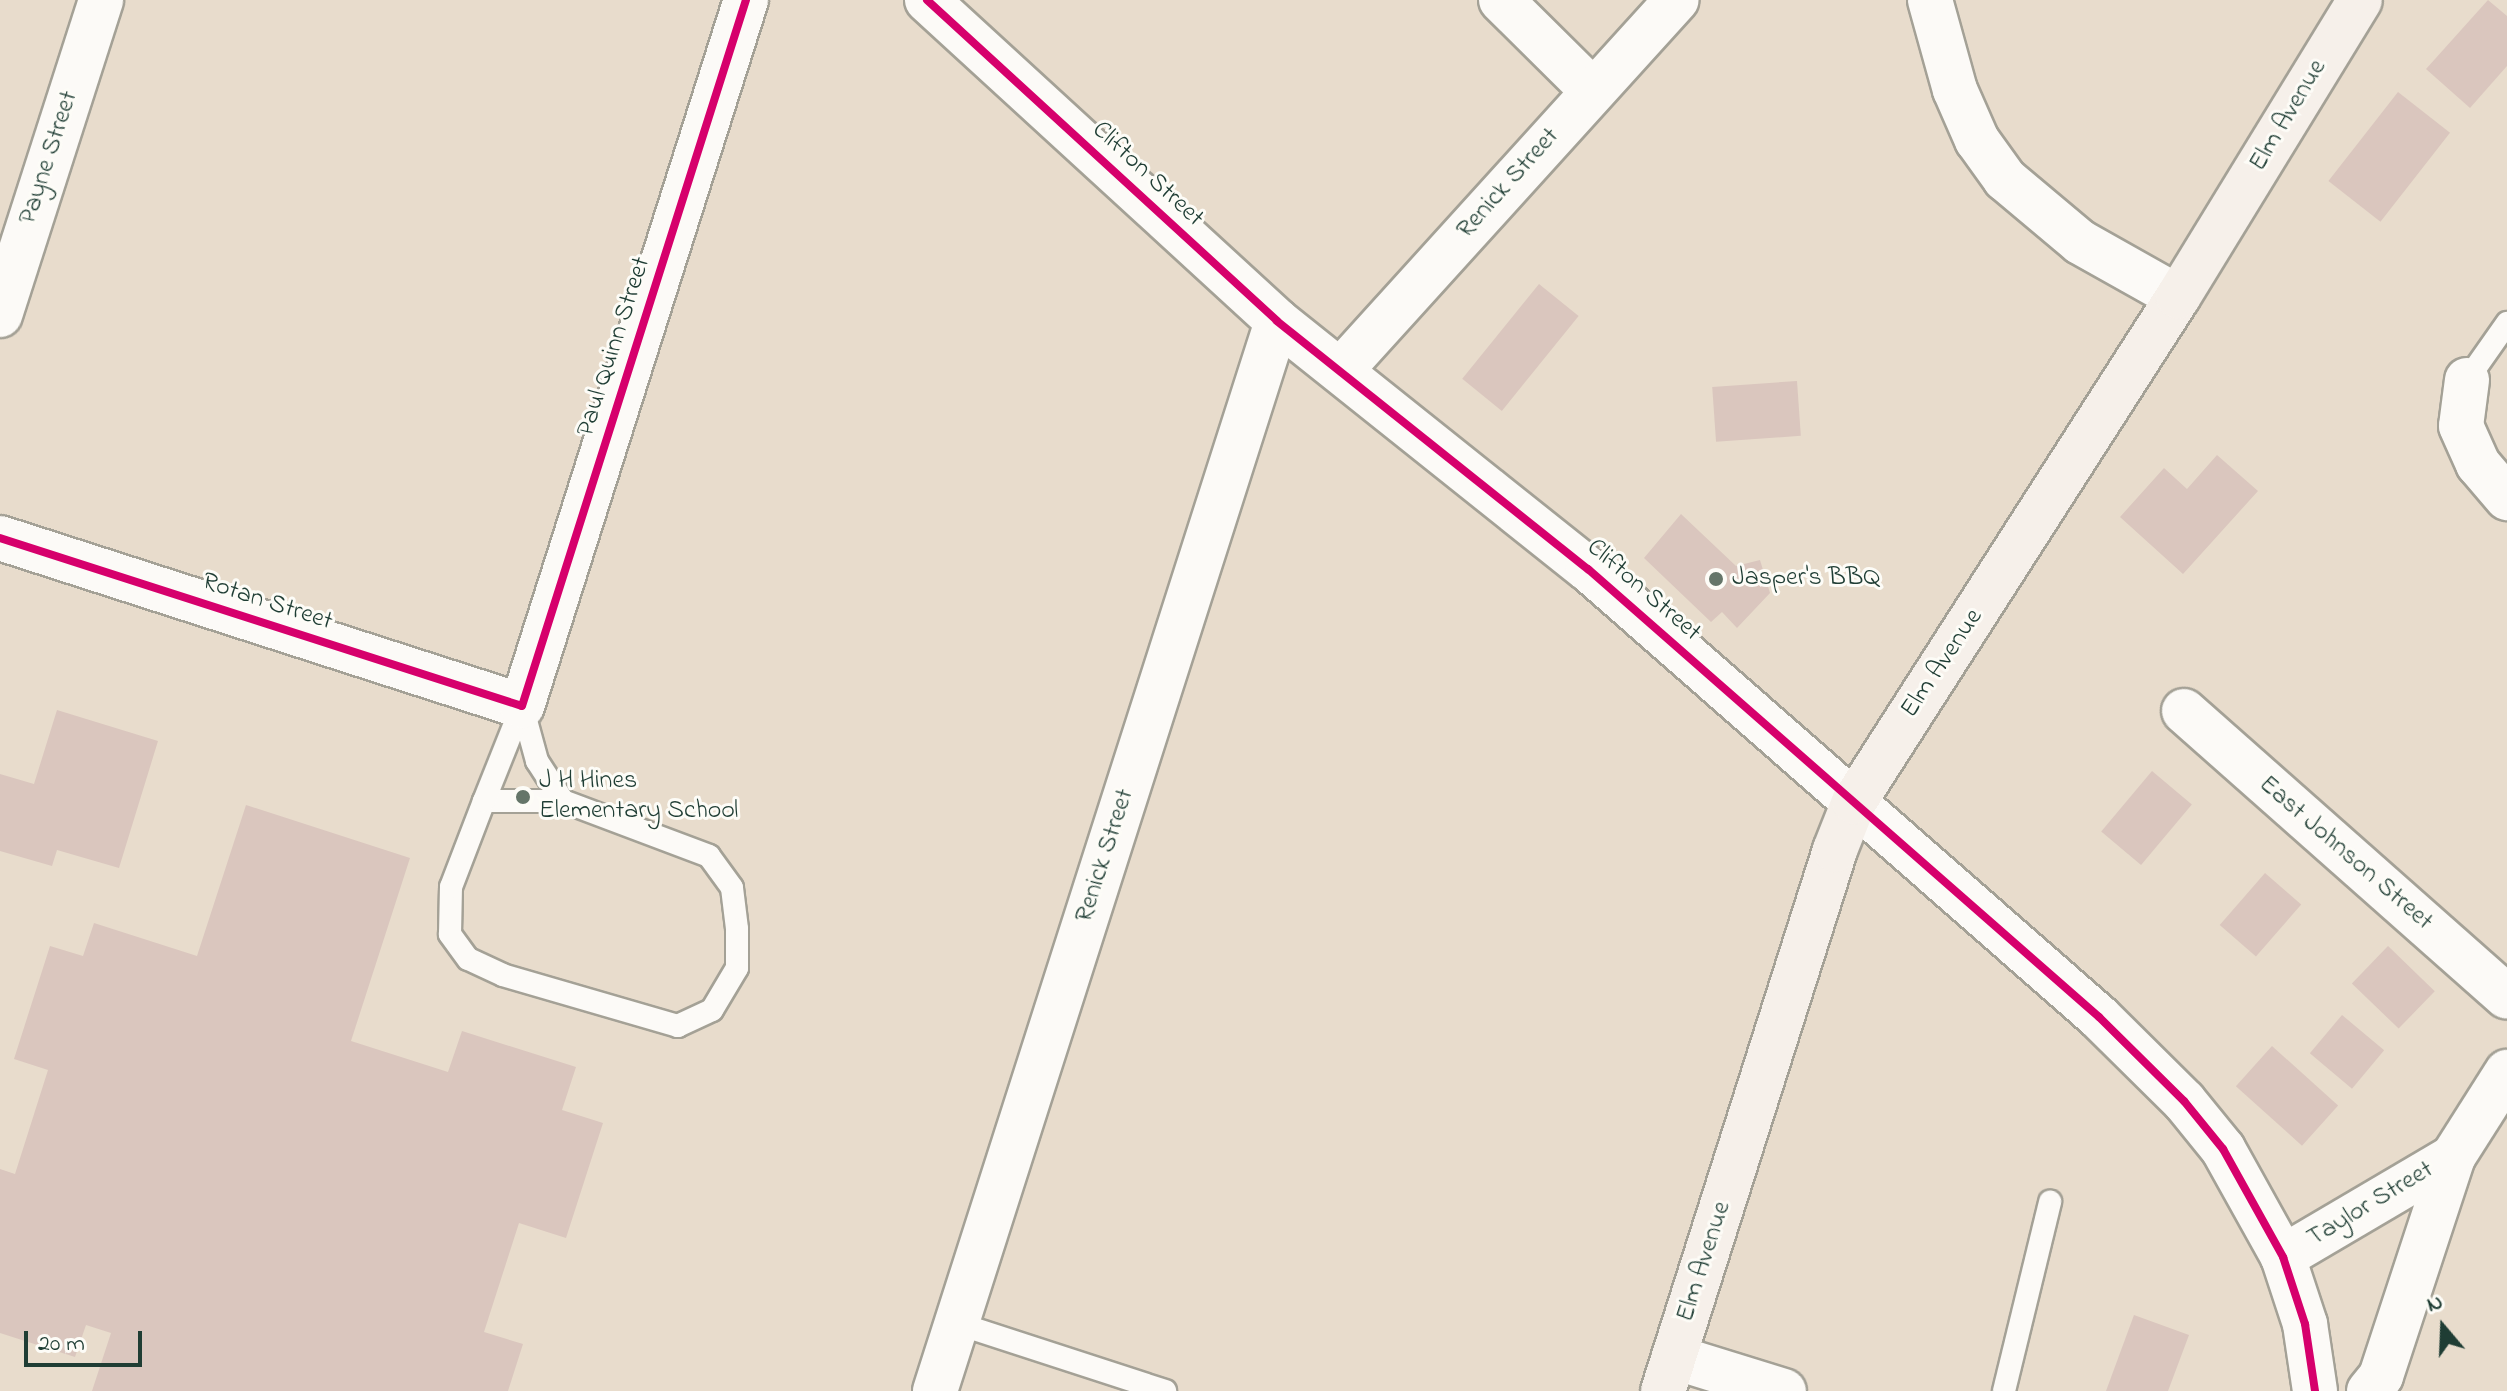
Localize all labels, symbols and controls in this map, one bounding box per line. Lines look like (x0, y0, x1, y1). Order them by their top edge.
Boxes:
street label: Elm Avenue (2244, 55, 2334, 177)
street label: Payne Street (14, 87, 86, 229)
street label: Clifton Street (1085, 115, 1209, 235)
street label: Renick Street (1451, 122, 1567, 246)
street label: Paul Quinn Street (571, 253, 659, 441)
street label: Clifton Street (1579, 533, 1707, 649)
place label: Jasper's BBQ (1732, 563, 1880, 595)
street label: Rotan Street (198, 567, 336, 639)
marker: Jasper's BBQ (1707, 570, 1725, 588)
street label: Elm Avenue (1895, 604, 1991, 724)
place label: J H Hines Elementary School (539, 766, 738, 828)
street label: East Johnson Street (2252, 770, 2438, 938)
street label: Renick Street (1070, 785, 1142, 927)
marker: J H Hines Elementary School (514, 788, 532, 806)
street label: Taylor Street (2302, 1155, 2440, 1255)
street label: Elm Avenue (1671, 1198, 1739, 1326)
north arrow (2403, 1287, 2483, 1367)
text: N (2423, 1287, 2447, 1322)
scale bar (28, 1315, 146, 1365)
text: 20 m (38, 1327, 85, 1362)

